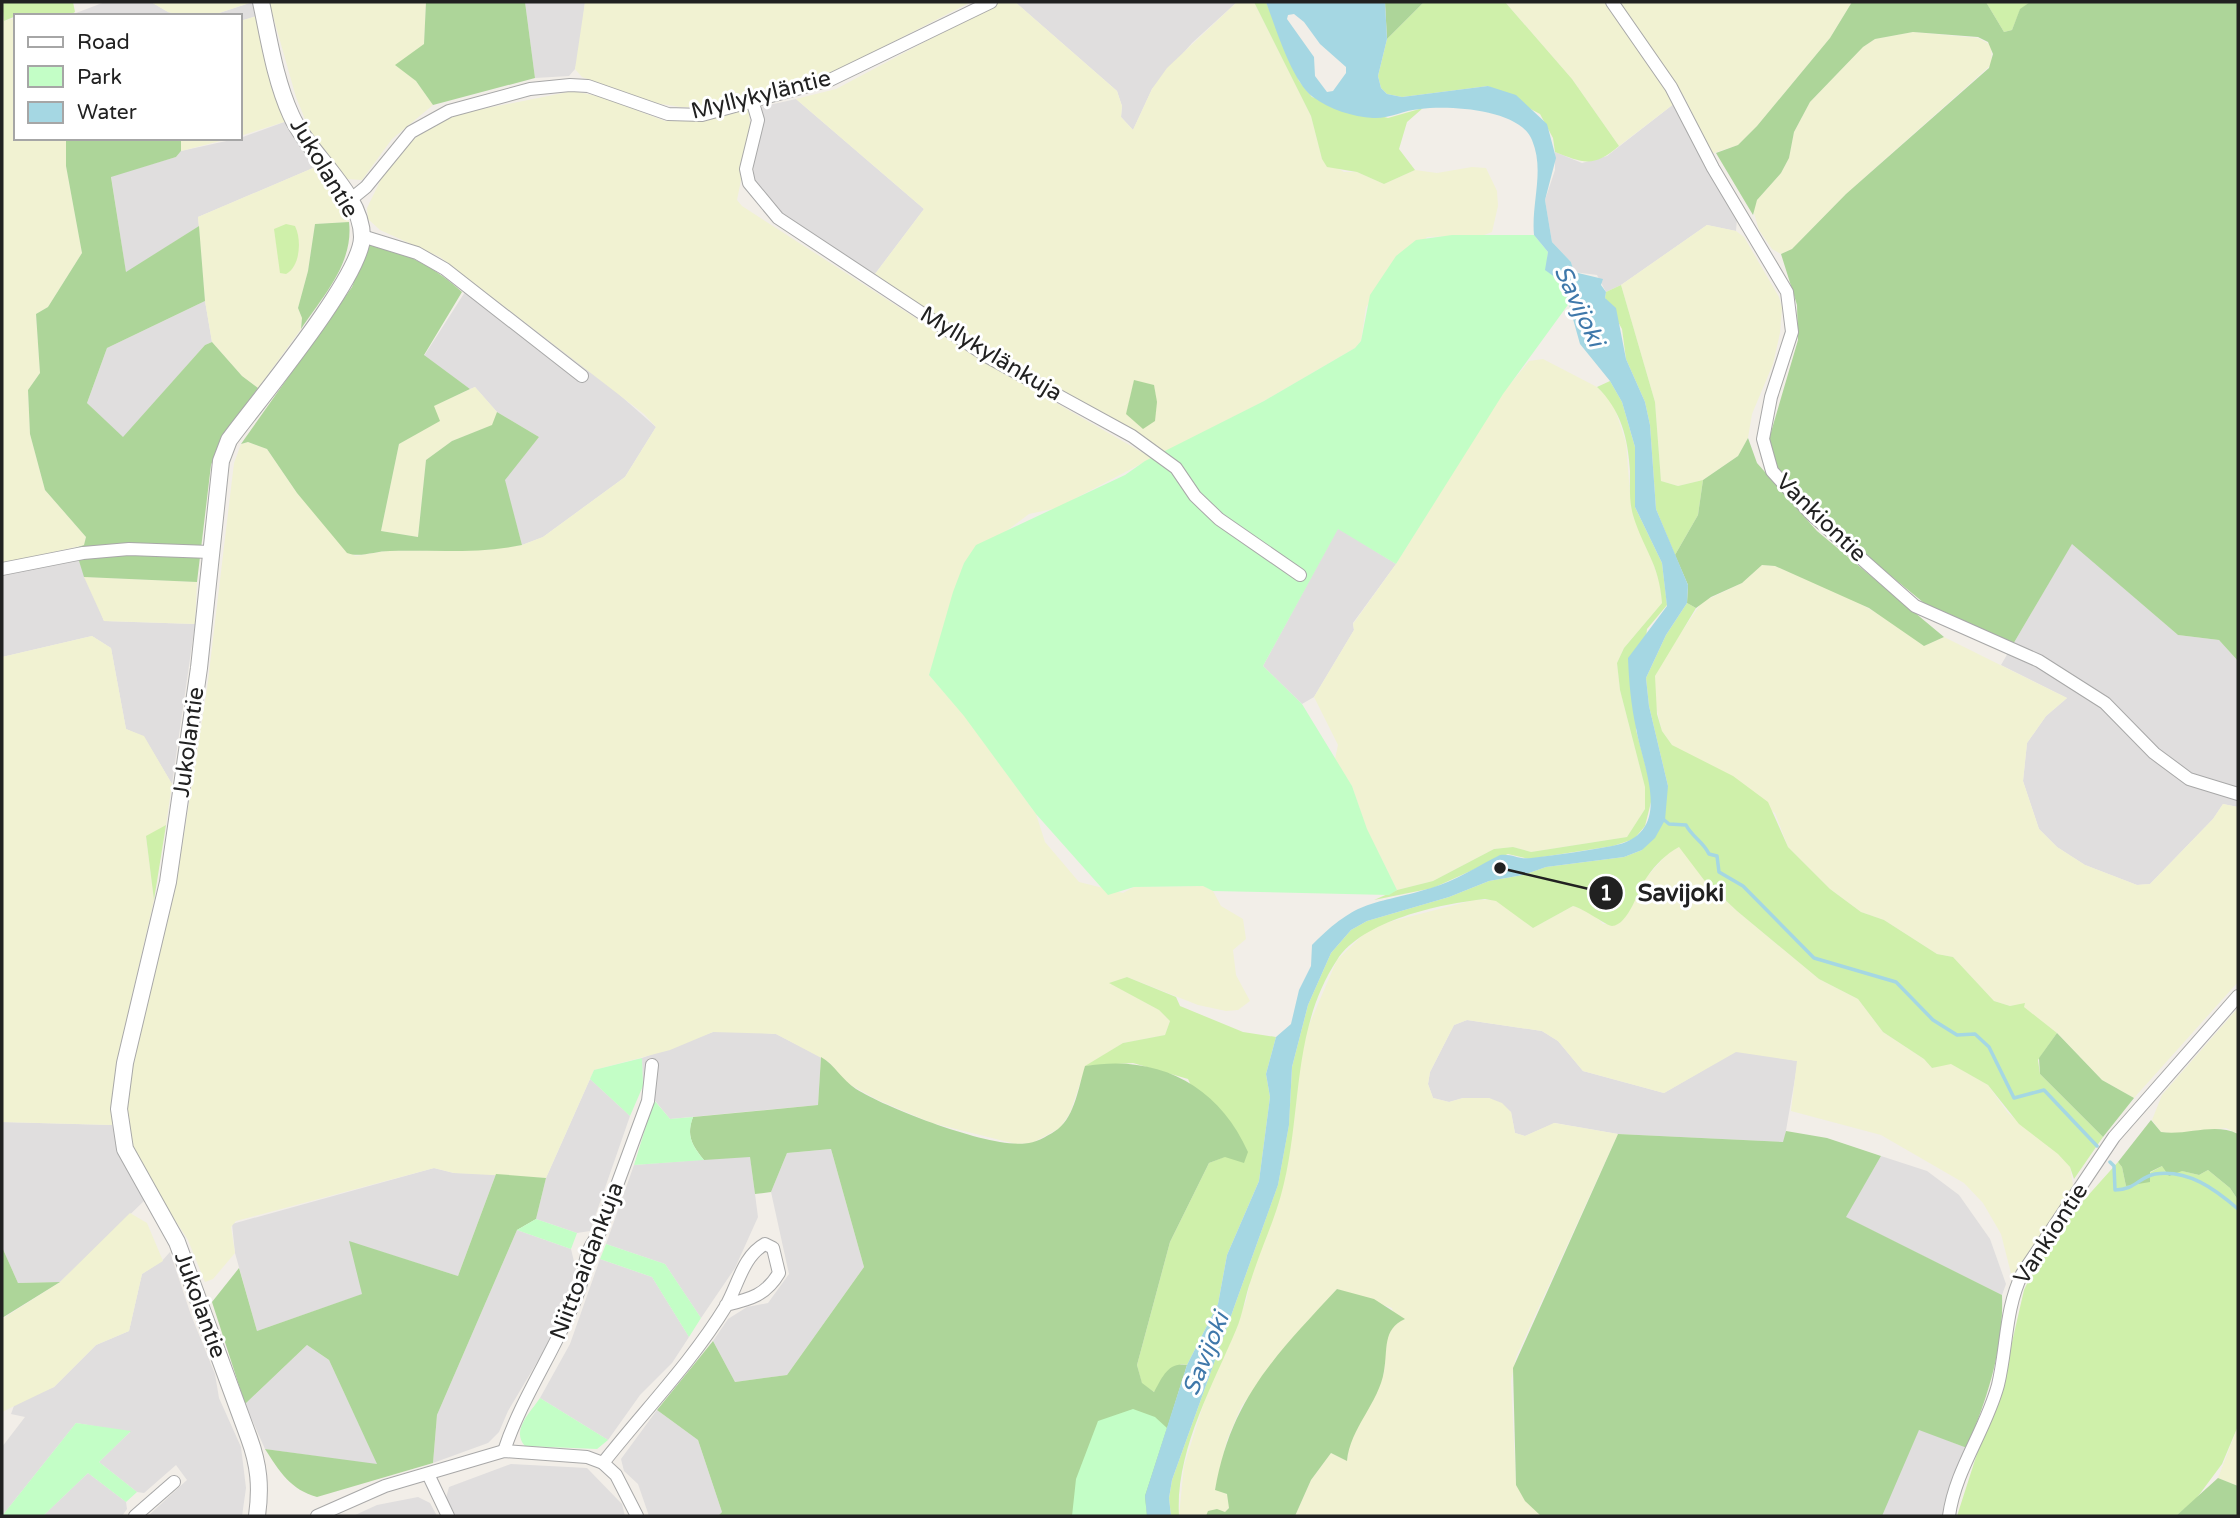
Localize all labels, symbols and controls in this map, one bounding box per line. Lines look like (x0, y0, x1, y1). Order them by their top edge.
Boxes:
legend (14, 14, 242, 140)
text: Road (77, 30, 130, 55)
street label: Myllykyläntie (688, 64, 834, 126)
text: Park (77, 65, 122, 90)
text: Water (77, 100, 137, 125)
street label: Jukolantie (283, 113, 365, 223)
water label: Savijoki (1548, 261, 1612, 354)
street label: Myllykylänkuja (915, 301, 1067, 407)
street label: Vankiontie (1770, 468, 1872, 568)
street label: Jukolantie (167, 685, 211, 799)
callout: Savijoki (1588, 870, 1738, 915)
text: Savijoki (1638, 879, 1724, 908)
text: 1 (1599, 881, 1613, 906)
street label: Niittoaidankuja (544, 1178, 630, 1344)
street label: Vankiontie (2008, 1178, 2094, 1290)
street label: Jukolantie (168, 1248, 232, 1362)
water label: Savijoki (1176, 1306, 1237, 1400)

